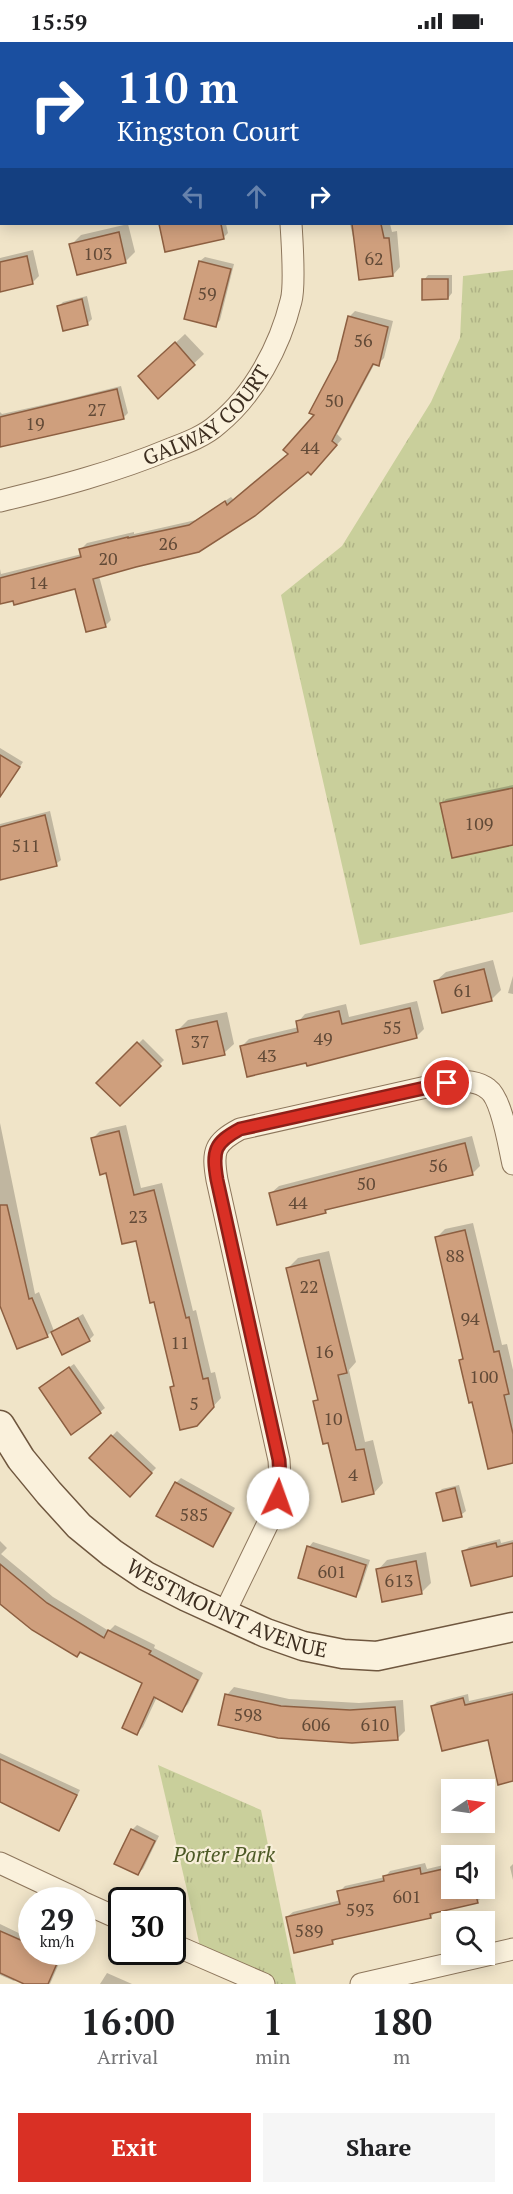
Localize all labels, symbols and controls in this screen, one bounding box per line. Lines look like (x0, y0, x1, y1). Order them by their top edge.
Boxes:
text: 15:59 (30, 7, 87, 36)
text: 110 m (117, 59, 238, 115)
icon: right (18, 66, 96, 144)
text: Kingston Court (117, 113, 300, 149)
icon: left (177, 180, 210, 213)
icon: ahead (240, 180, 273, 213)
icon: right (303, 180, 336, 213)
house number: 103 (84, 241, 112, 265)
house number: 62 (364, 246, 384, 270)
house number: 59 (197, 281, 217, 305)
house number: 56 (353, 328, 373, 352)
street label: GALWAY COURT (139, 360, 276, 471)
house number: 50 (324, 388, 344, 412)
house number: 27 (87, 397, 107, 421)
house number: 19 (25, 411, 45, 435)
house number: 44 (300, 435, 320, 459)
house number: 26 (158, 531, 178, 555)
house number: 20 (98, 546, 118, 570)
house number: 14 (28, 570, 48, 594)
house number: 109 (465, 811, 493, 835)
house number: 511 (12, 833, 40, 857)
house number: 61 (453, 978, 473, 1002)
house number: 55 (382, 1015, 402, 1039)
house number: 49 (313, 1026, 333, 1050)
house number: 37 (190, 1029, 210, 1053)
house number: 43 (257, 1043, 277, 1067)
pin (421, 1057, 472, 1108)
icon: arrive (430, 1066, 463, 1099)
house number: 56 (428, 1153, 448, 1177)
house number: 50 (356, 1171, 376, 1195)
house number: 44 (288, 1190, 308, 1214)
house number: 23 (128, 1204, 148, 1228)
house number: 88 (445, 1243, 465, 1267)
house number: 22 (299, 1274, 319, 1298)
house number: 94 (460, 1306, 480, 1330)
house number: 11 (170, 1330, 190, 1354)
house number: 16 (314, 1339, 334, 1363)
house number: 100 (470, 1364, 498, 1388)
house number: 5 (189, 1391, 199, 1415)
house number: 10 (323, 1406, 343, 1430)
house number: 4 (348, 1462, 358, 1486)
position arrow (246, 1466, 310, 1530)
house number: 585 (180, 1502, 208, 1526)
street label: WESTMOUNT AVENUE (121, 1552, 330, 1664)
house number: 601 (318, 1559, 346, 1583)
house number: 613 (385, 1568, 413, 1592)
house number: 598 (234, 1702, 262, 1726)
house number: 606 (302, 1712, 331, 1736)
house number: 610 (361, 1712, 389, 1736)
north arrow (441, 1779, 495, 1833)
map controls (441, 1779, 495, 1965)
park label: Porter Park (172, 1840, 276, 1868)
button: sound (441, 1845, 495, 1899)
house number: 601 (393, 1884, 421, 1908)
speed limit sign: 30 (108, 1887, 186, 1965)
house number: 593 (346, 1897, 374, 1921)
text: 29 (40, 1899, 74, 1939)
button: search (441, 1911, 495, 1965)
house number: 589 (295, 1918, 323, 1942)
text: km/h (40, 1931, 74, 1951)
text: 16:00 (81, 1998, 174, 2045)
text: 1 (263, 1998, 283, 2045)
text: 180 (371, 1998, 432, 2045)
text: Arrival (97, 2043, 158, 2070)
text: min (255, 2043, 290, 2070)
text: m (393, 2043, 410, 2070)
button: Exit (18, 2113, 251, 2182)
button: Share (263, 2113, 495, 2182)

